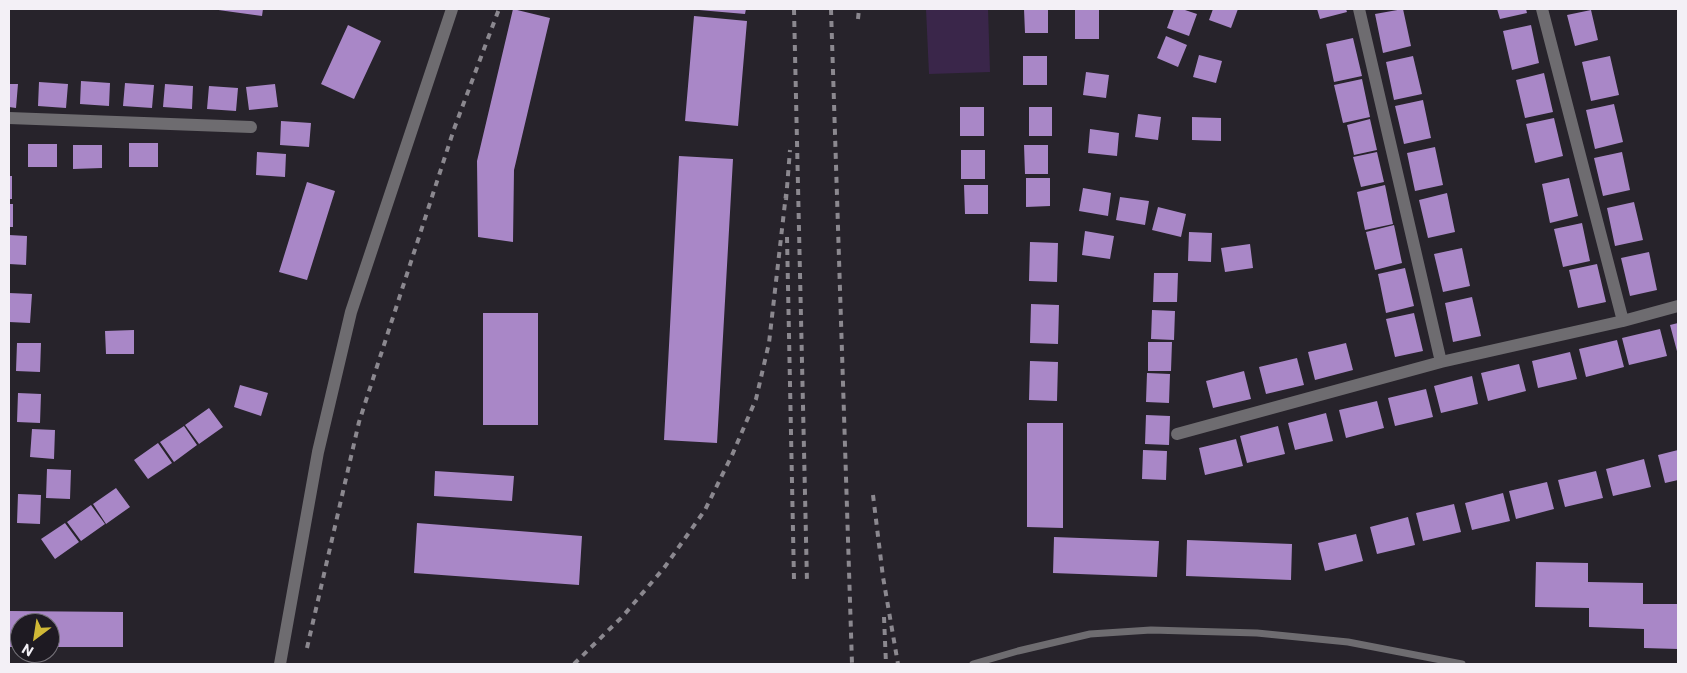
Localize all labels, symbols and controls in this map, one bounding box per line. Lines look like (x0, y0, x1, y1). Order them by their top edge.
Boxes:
north arrow (10, 613, 60, 663)
text: N (19, 640, 36, 660)

